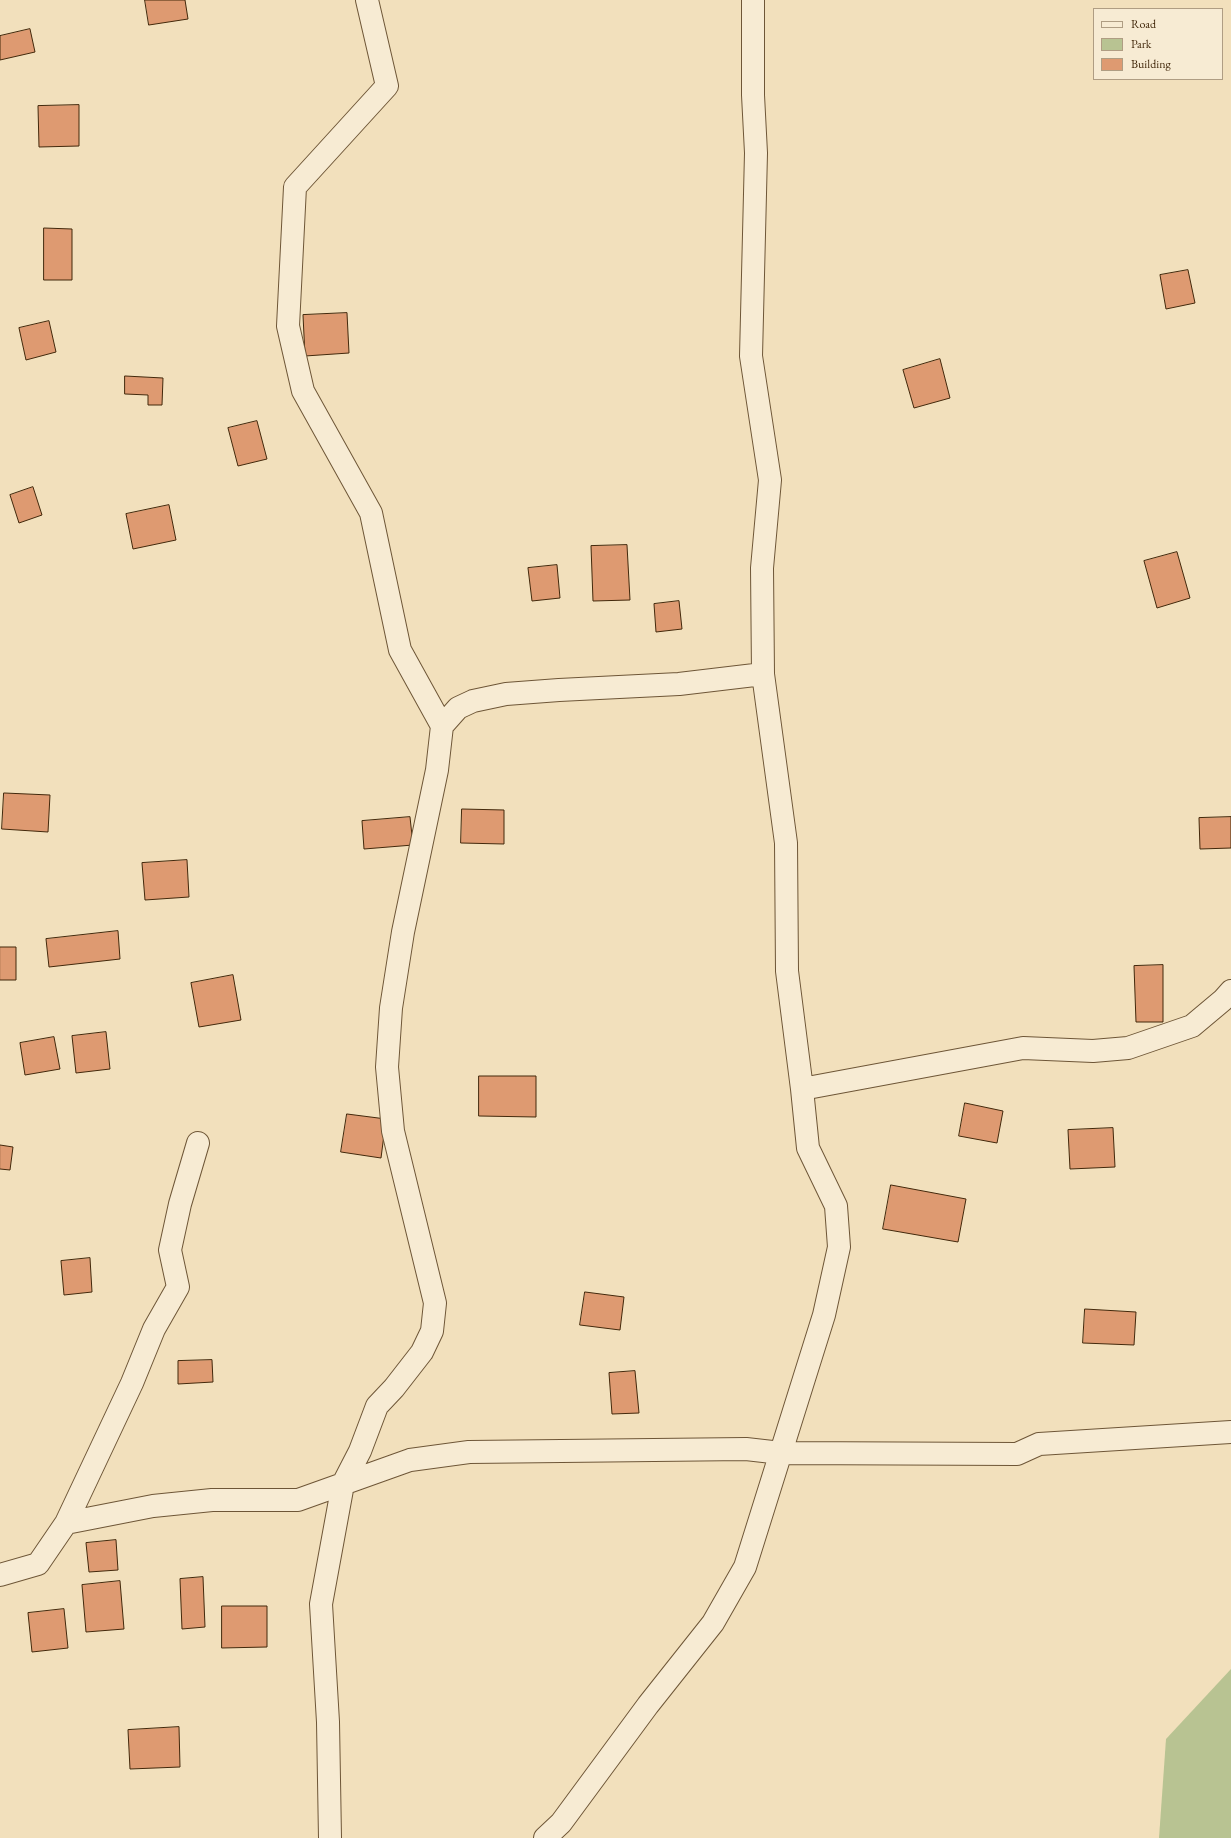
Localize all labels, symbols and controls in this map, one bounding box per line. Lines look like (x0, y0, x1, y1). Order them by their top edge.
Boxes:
legend (1093, 8, 1223, 80)
text: Road (1131, 16, 1156, 32)
text: Park (1131, 36, 1151, 52)
text: Building (1131, 56, 1171, 72)

